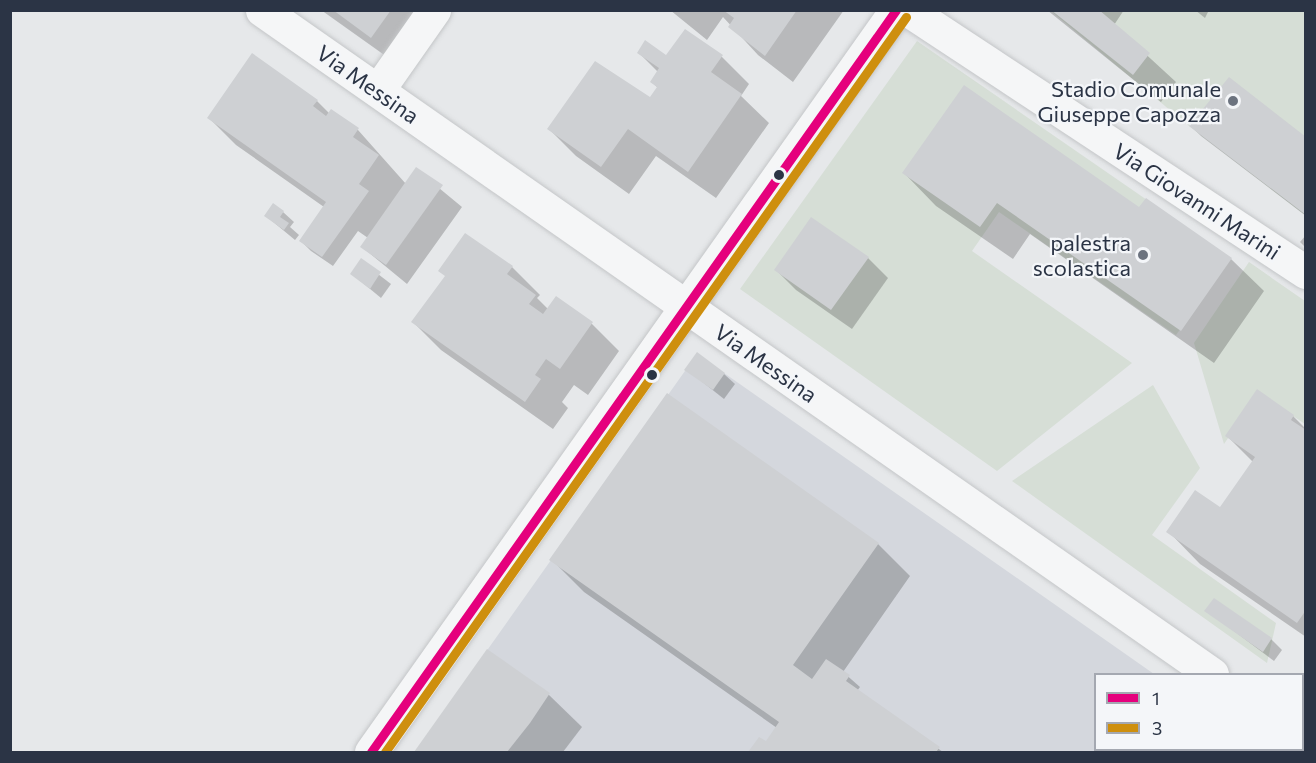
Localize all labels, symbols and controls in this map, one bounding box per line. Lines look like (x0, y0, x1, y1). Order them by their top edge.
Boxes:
street label: Via Messina (312, 39, 424, 129)
place label: Stadio Comunale Giuseppe Capozza (1037, 75, 1221, 126)
marker: Stadio Comunale Giuseppe Capozza (1226, 94, 1240, 108)
street label: Via Giovanni Marini (1109, 137, 1285, 265)
unlabelled marker (773, 169, 785, 181)
place label: palestra scolastica (1033, 229, 1131, 280)
marker: palestra scolastica (1136, 248, 1150, 262)
street label: Via Messina (710, 318, 822, 408)
unlabelled marker (646, 369, 658, 381)
legend (1094, 673, 1304, 751)
text: 1 (1152, 687, 1160, 709)
text: 3 (1152, 717, 1162, 739)

